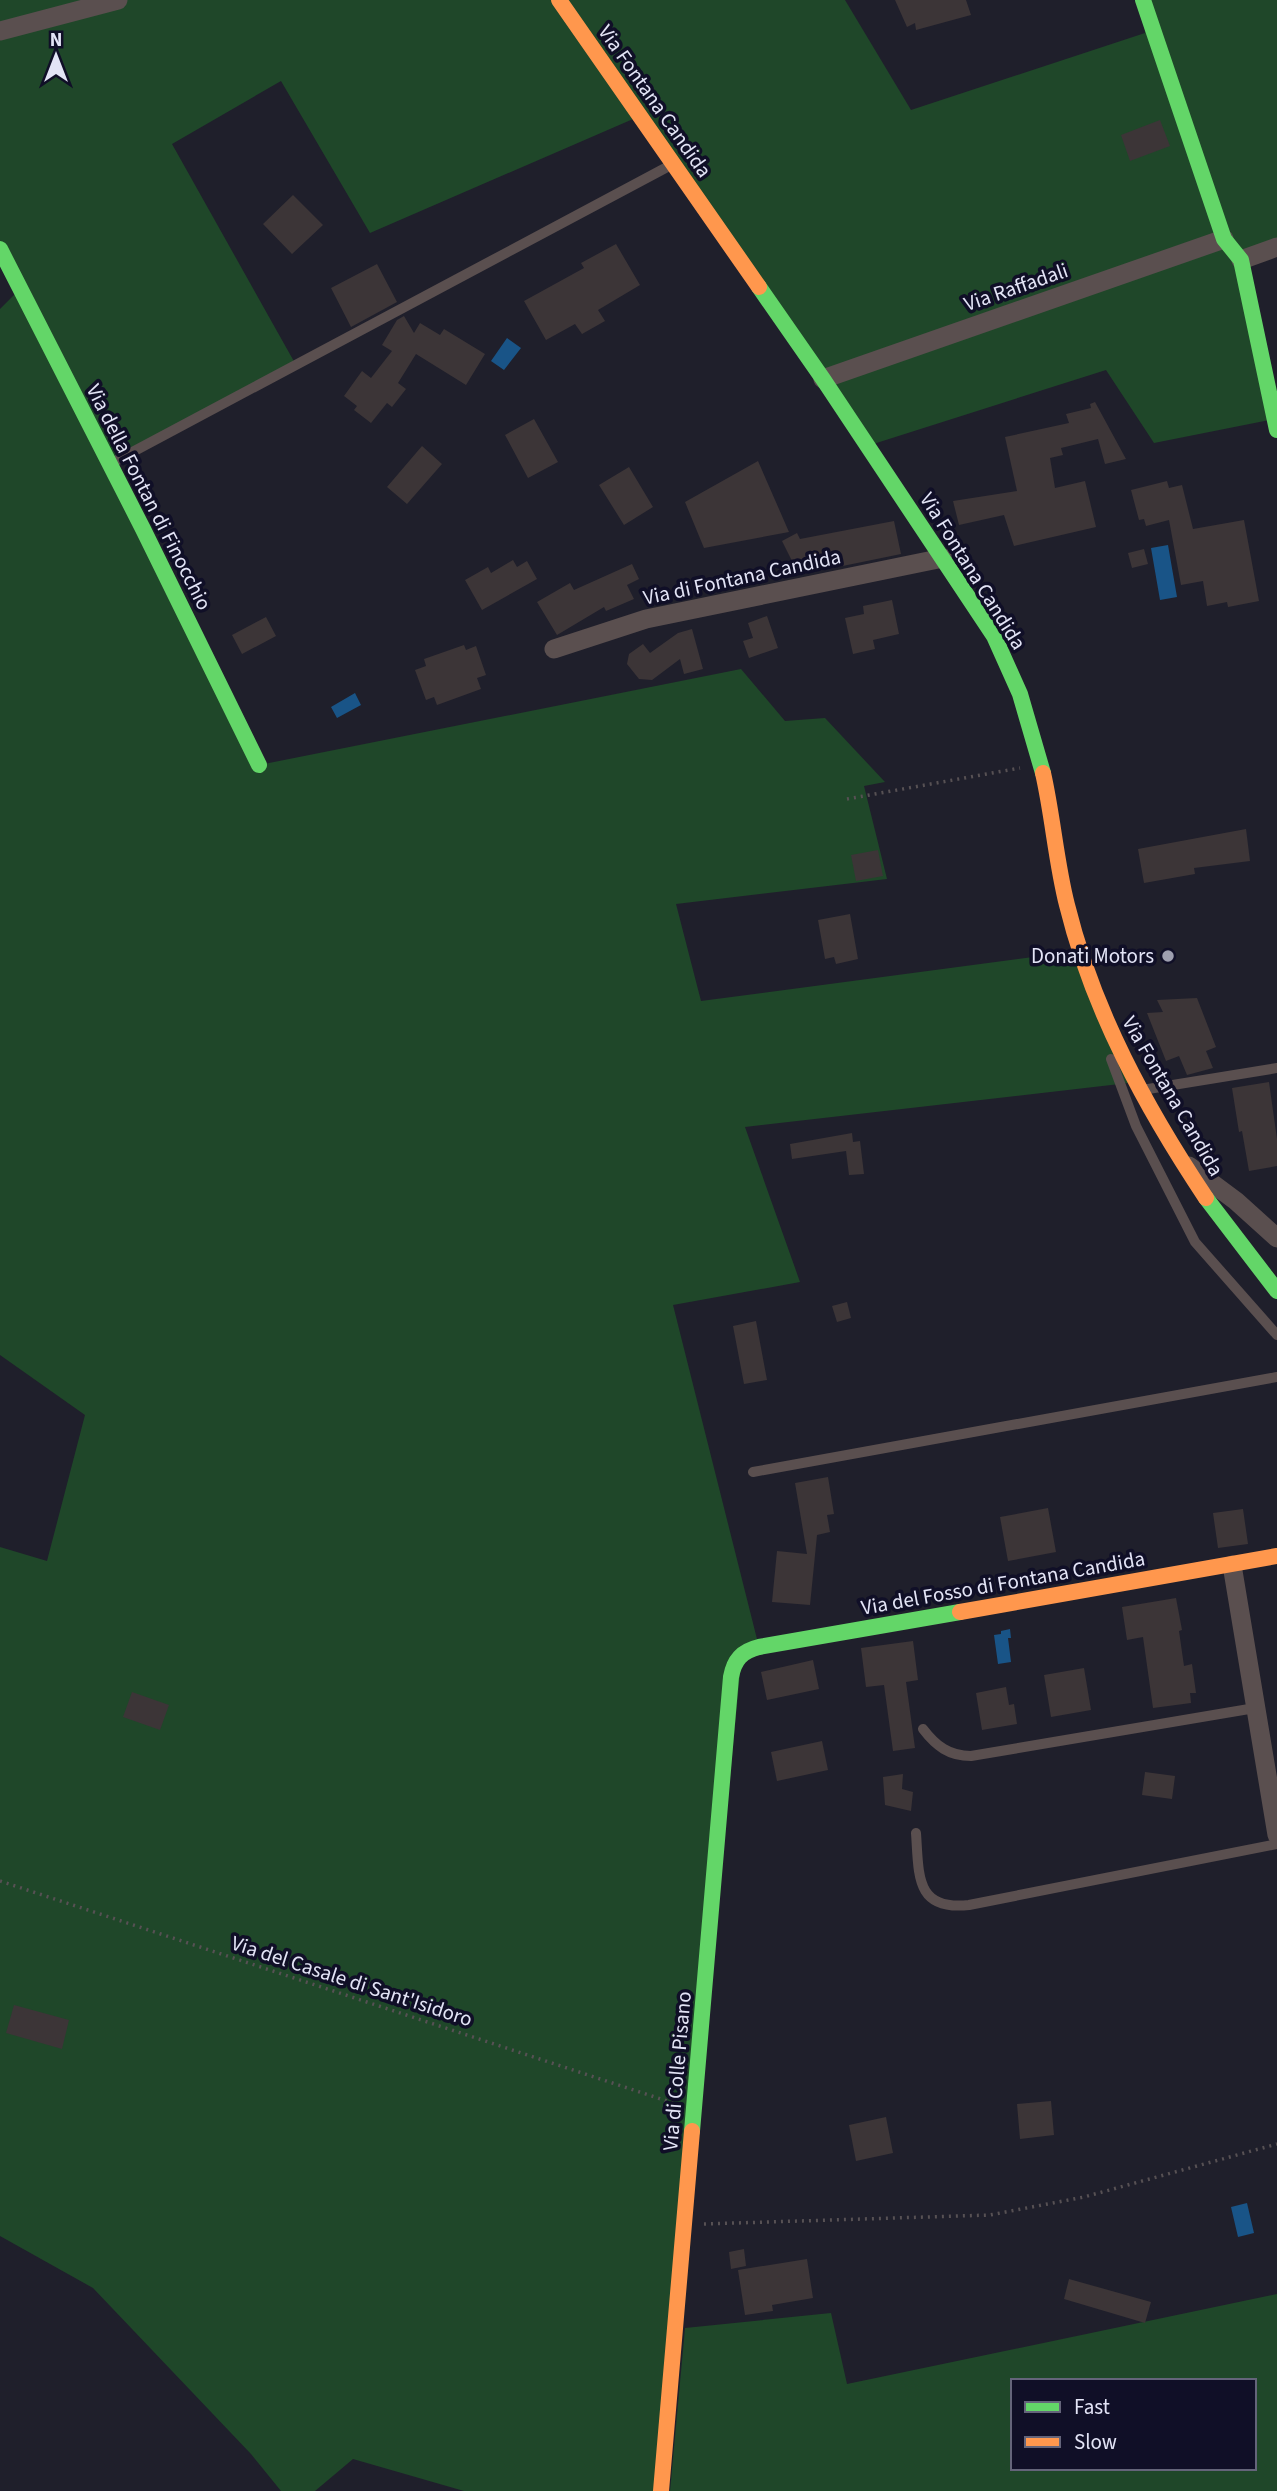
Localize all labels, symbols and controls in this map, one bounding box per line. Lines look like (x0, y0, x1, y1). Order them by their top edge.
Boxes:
street label: Via Fontana Candida (591, 19, 719, 183)
north arrow (21, 21, 91, 91)
text: N (50, 27, 62, 54)
street label: Via Raffadali (960, 255, 1072, 319)
street label: Via della Fontan di Finocchio (79, 379, 219, 615)
street label: Via Fontana Candida (912, 487, 1034, 655)
street label: Via di Fontana Candida (640, 541, 844, 613)
place label: Donati Motors (1031, 941, 1154, 971)
marker: Donati Motors (1160, 948, 1176, 964)
street label: Via Fontana Candida (1115, 1010, 1231, 1182)
street label: Via del Fosso di Fontana Candida (859, 1543, 1147, 1623)
street label: Via del Casale di Sant'Isidoro (228, 1928, 476, 2034)
street label: Via di Colle Pisano (655, 1990, 699, 2152)
legend (1011, 2379, 1256, 2470)
text: Fast (1074, 2392, 1110, 2422)
text: Slow (1074, 2427, 1117, 2457)

